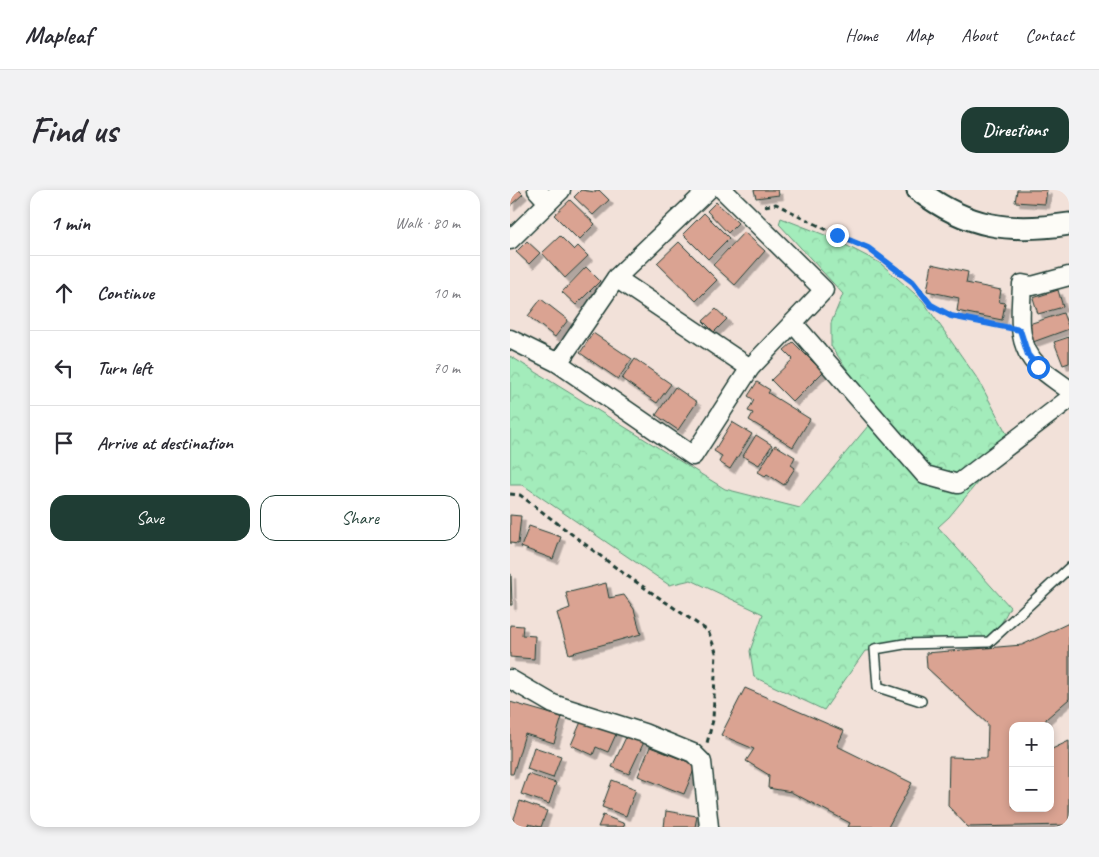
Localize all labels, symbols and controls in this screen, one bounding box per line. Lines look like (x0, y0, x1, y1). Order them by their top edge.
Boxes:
text: Mapleaf (25, 20, 92, 50)
text: Home (845, 24, 878, 46)
text: Map (906, 24, 933, 46)
text: About (961, 24, 997, 46)
text: Contact (1025, 24, 1074, 46)
button: Directions (961, 107, 1069, 153)
text: Find us (30, 108, 117, 153)
text: 1 min (50, 210, 90, 236)
text: Walk · 80 m (395, 213, 460, 233)
route end (826, 224, 849, 247)
icon: ahead (50, 279, 78, 307)
text: Continue (97, 281, 154, 305)
text: 10 m (433, 283, 460, 303)
icon: left (50, 354, 78, 382)
text: Turn left (97, 356, 152, 380)
route start (1027, 356, 1050, 379)
text: 70 m (433, 358, 460, 378)
icon: arrive (50, 429, 78, 457)
text: Arrive at destination (97, 431, 233, 455)
button: Save (50, 495, 250, 541)
button: Share (260, 495, 460, 541)
map controls (1009, 722, 1054, 812)
button: + (1009, 722, 1054, 767)
button: − (1009, 767, 1054, 812)

